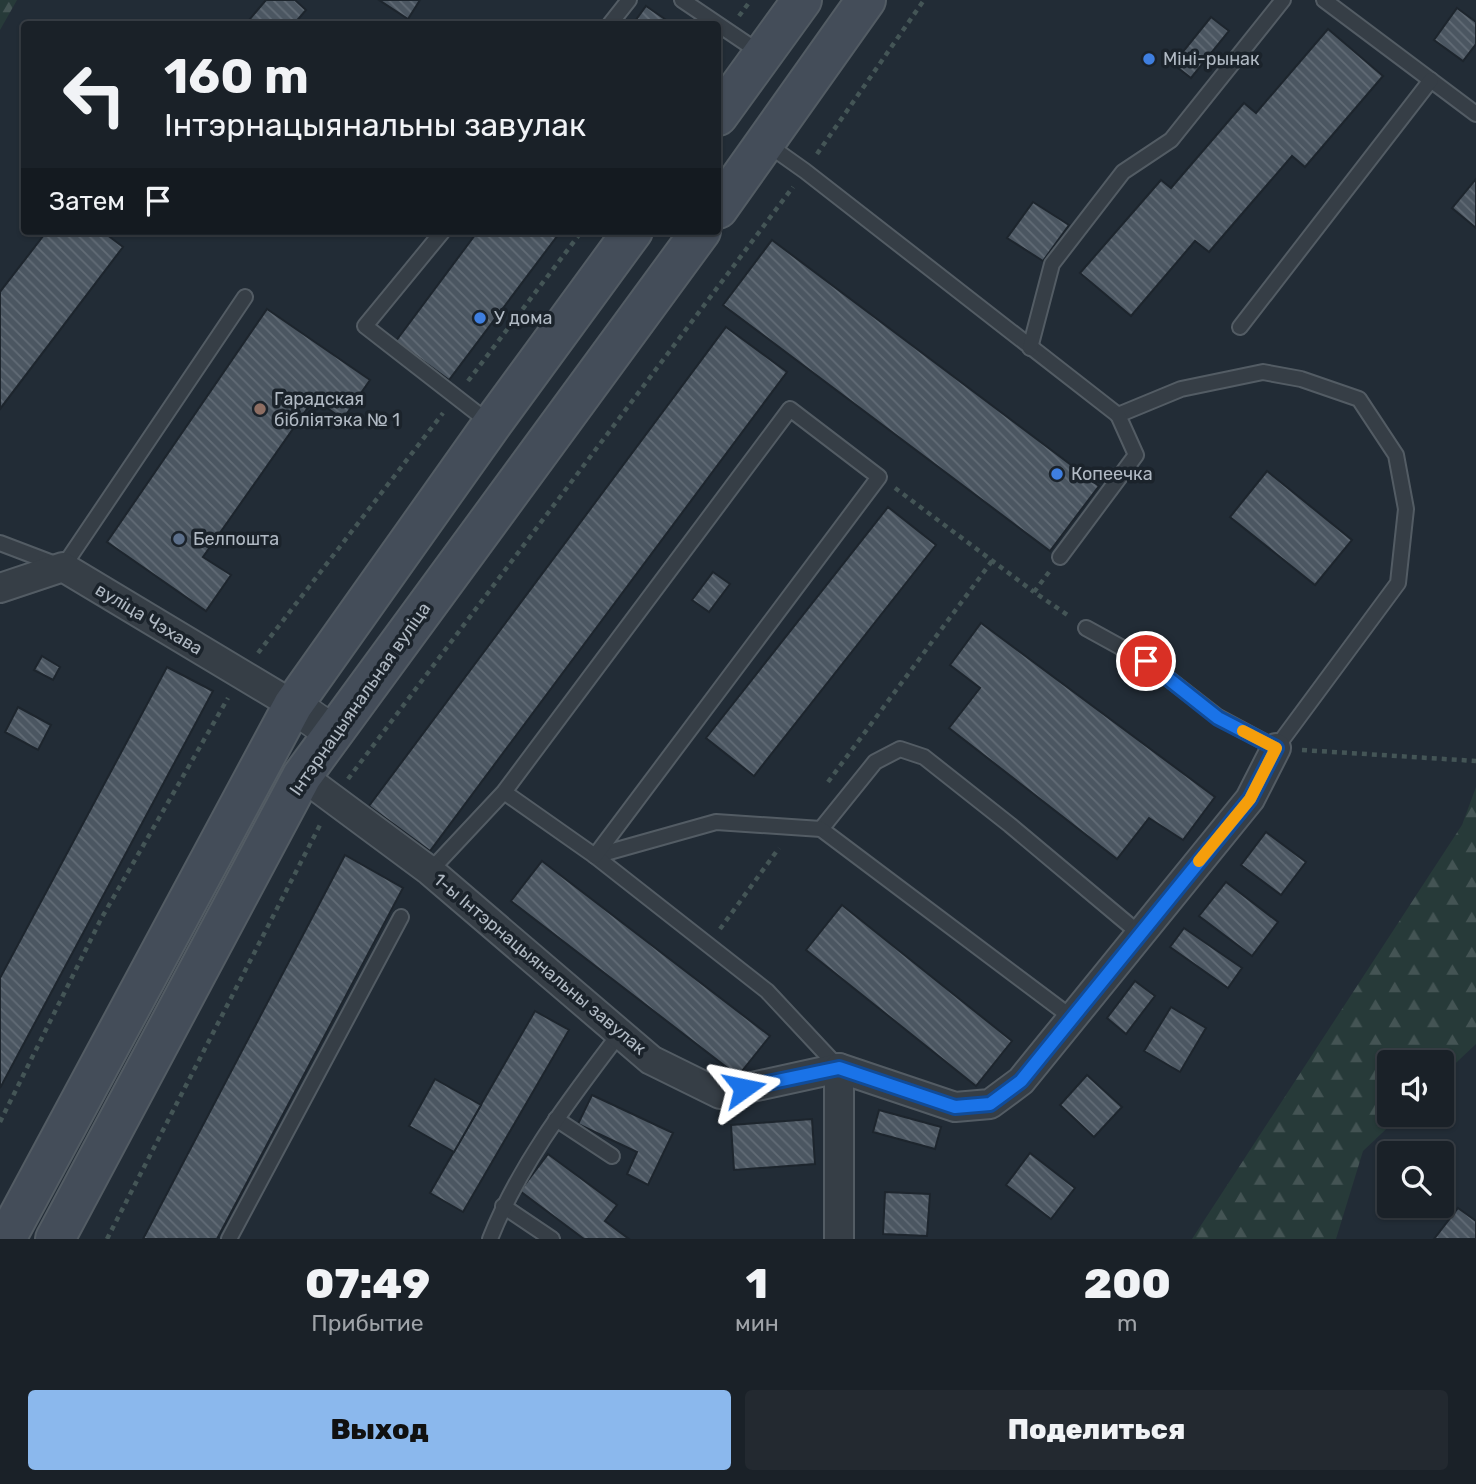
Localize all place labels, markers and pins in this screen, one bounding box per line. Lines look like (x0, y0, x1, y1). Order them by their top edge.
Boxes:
place label: Міні-рынак (1163, 48, 1260, 70)
marker: Міні-рынак (1141, 51, 1157, 67)
place label: У дома (494, 307, 552, 329)
marker: У дома (472, 310, 488, 326)
place label: Гарадская бібліятэка № 1 (274, 388, 400, 431)
marker: Гарадская бібліятэка № 1 (252, 401, 268, 417)
place label: Копеечка (1071, 463, 1153, 485)
marker: Копеечка (1049, 466, 1065, 482)
place label: Белпошта (193, 528, 279, 550)
marker: Белпошта (171, 531, 187, 547)
pin (1116, 631, 1176, 691)

